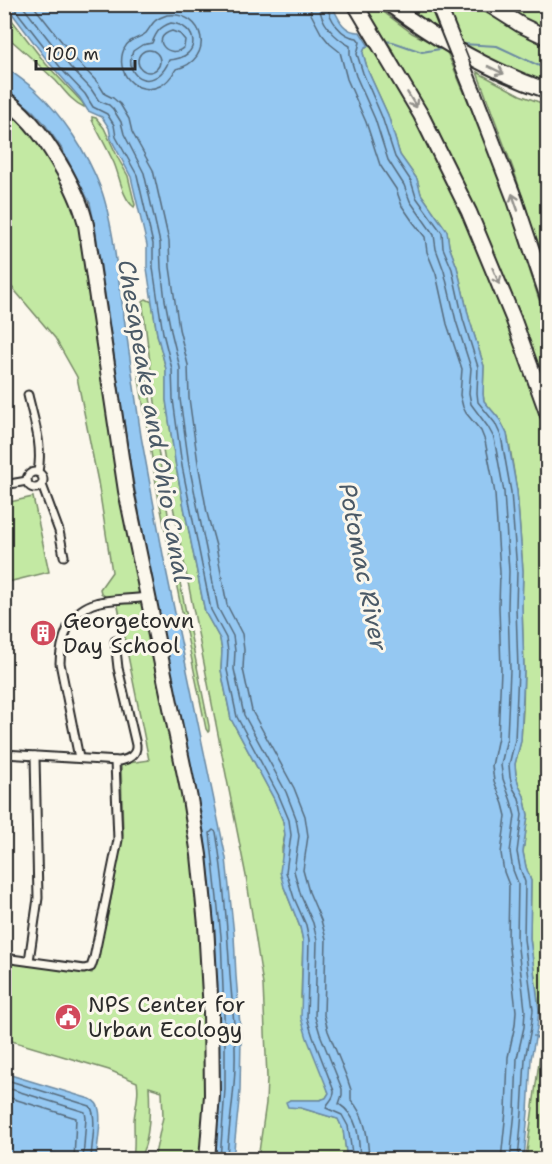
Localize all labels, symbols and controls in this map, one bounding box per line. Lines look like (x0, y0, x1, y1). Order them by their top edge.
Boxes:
scale bar (36, 33, 135, 71)
text: 100 m (45, 42, 99, 66)
one-way arrow (487, 65, 505, 77)
one-way arrow (407, 91, 419, 108)
one-way arrow (509, 193, 520, 212)
water label: Chesapeake and Ohio Canal (110, 257, 198, 585)
one-way arrow (491, 266, 502, 285)
water label: Potomac River (331, 481, 395, 654)
place label: Georgetown Day School (63, 606, 194, 660)
building icon: Georgetown Day School (28, 618, 58, 648)
place label: NPS Center for Urban Ecology (88, 990, 245, 1044)
public building icon: NPS Center for Urban Ecology (53, 1002, 83, 1032)

